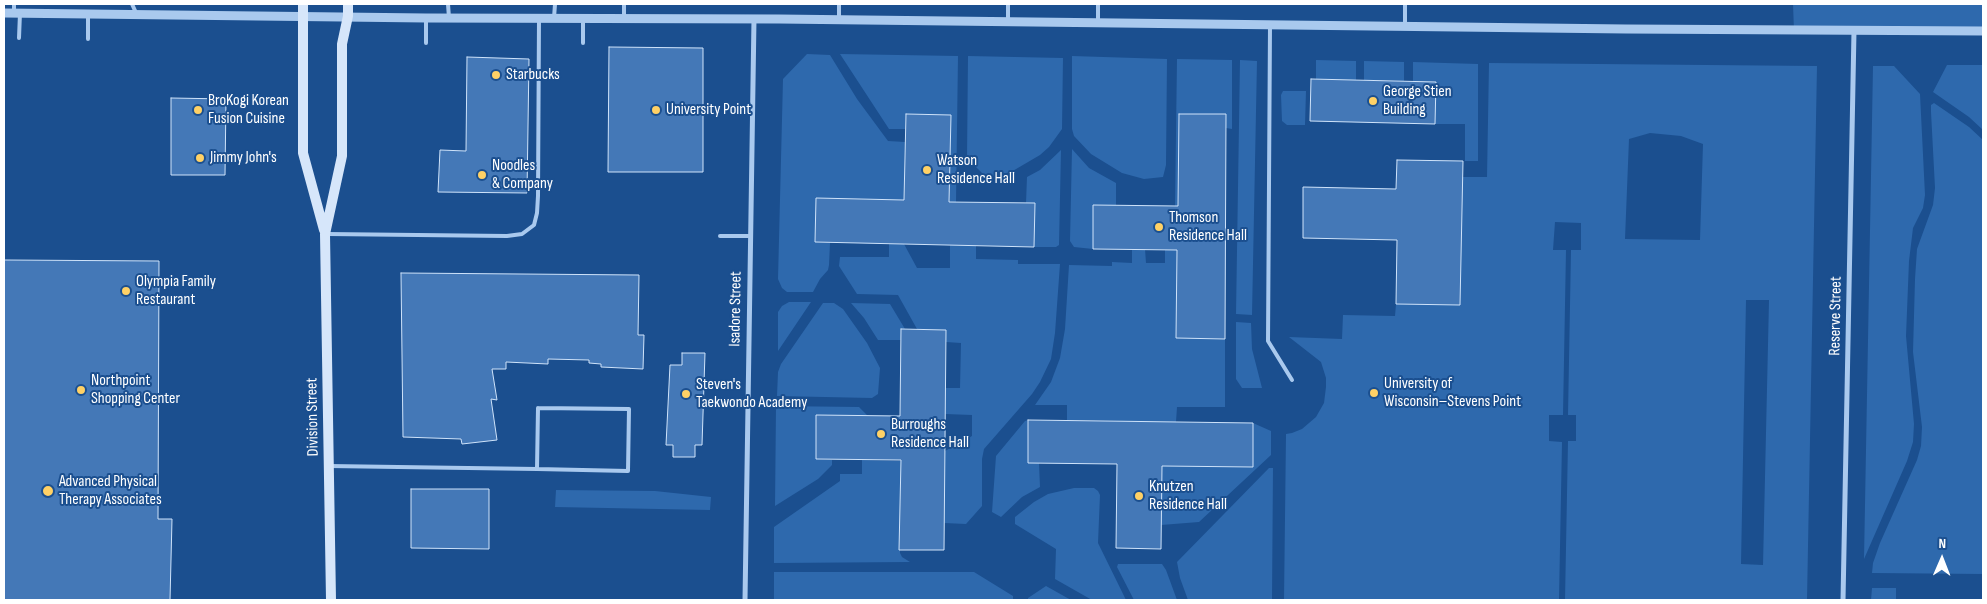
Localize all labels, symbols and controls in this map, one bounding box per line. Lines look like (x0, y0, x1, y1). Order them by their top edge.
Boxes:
place label: Starbucks (506, 65, 560, 85)
marker: Starbucks (490, 69, 502, 81)
place label: George Stien Building (1383, 82, 1452, 120)
place label: BroKogi Korean Fusion Cuisine (208, 91, 289, 129)
marker: George Stien Building (1367, 95, 1379, 107)
place label: University Point (666, 100, 751, 120)
marker: BroKogi Korean Fusion Cuisine (192, 104, 204, 116)
marker: University Point (650, 104, 662, 116)
place label: Jimmy John's (210, 148, 277, 168)
place label: Watson Residence Hall (937, 151, 1015, 189)
marker: Jimmy John's (194, 152, 206, 164)
place label: Noodles & Company (492, 156, 553, 194)
marker: Watson Residence Hall (921, 164, 933, 176)
marker: Noodles & Company (476, 169, 488, 181)
place label: Thomson Residence Hall (1169, 208, 1247, 246)
marker: Thomson Residence Hall (1153, 221, 1165, 233)
street label: Isadore Street (726, 271, 746, 347)
place label: Olympia Family Restaurant (136, 272, 216, 310)
street label: Reserve Street (1826, 276, 1846, 356)
marker: Olympia Family Restaurant (120, 285, 132, 297)
place label: Northpoint Shopping Center (91, 371, 180, 409)
place label: University of Wisconsin–Stevens Point (1384, 374, 1521, 412)
place label: Steven's Taekwondo Academy (696, 375, 807, 413)
street label: Division Street (303, 378, 323, 456)
marker: Northpoint Shopping Center (75, 384, 87, 396)
marker: University of Wisconsin–Stevens Point (1368, 387, 1380, 399)
marker: Steven's Taekwondo Academy (680, 388, 692, 400)
place label: Burroughs Residence Hall (891, 415, 969, 453)
marker: Burroughs Residence Hall (875, 428, 887, 440)
place label: Advanced Physical Therapy Associates (59, 472, 162, 510)
place label: Knutzen Residence Hall (1149, 477, 1227, 515)
marker: Advanced Physical Therapy Associates (41, 484, 55, 498)
marker: Knutzen Residence Hall (1133, 490, 1145, 502)
north arrow (1917, 534, 1967, 584)
text: N (1938, 535, 1946, 552)

